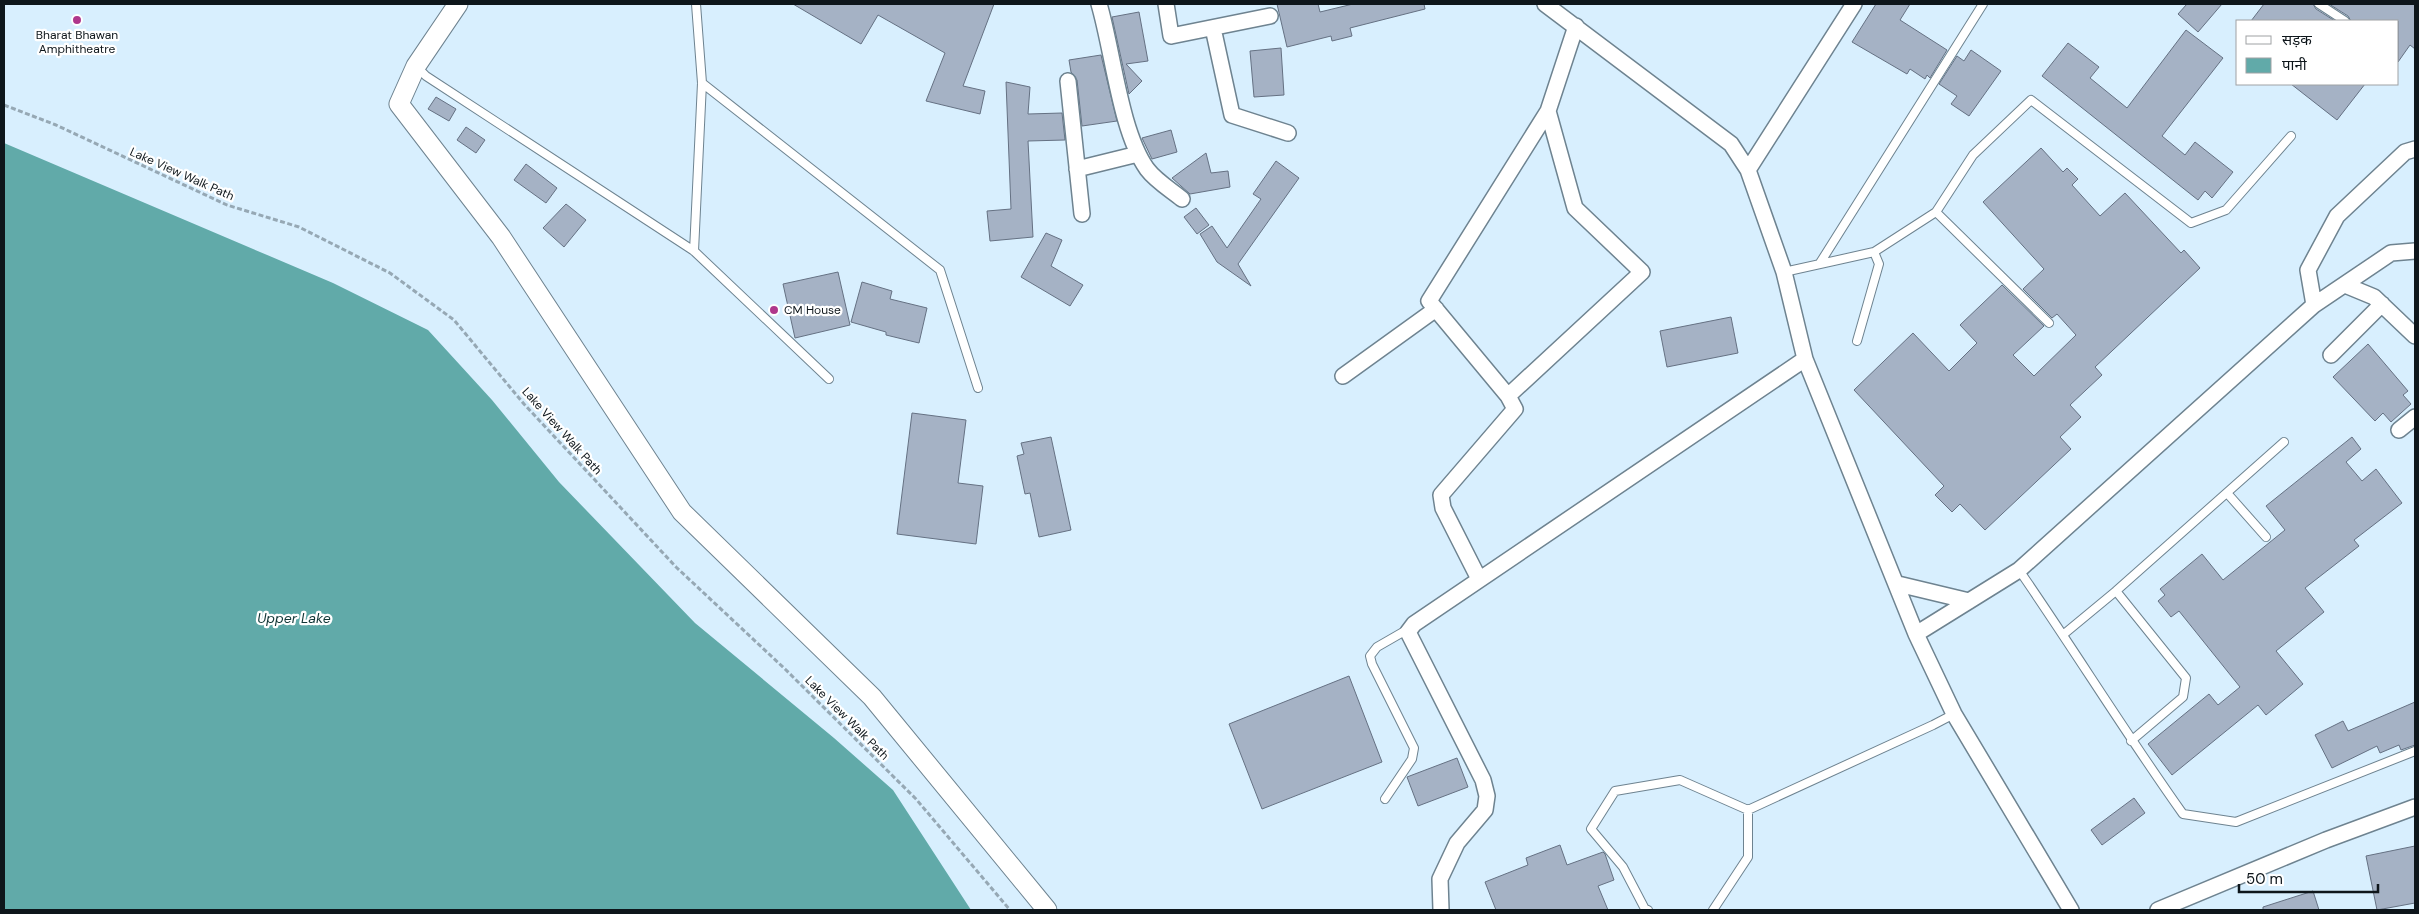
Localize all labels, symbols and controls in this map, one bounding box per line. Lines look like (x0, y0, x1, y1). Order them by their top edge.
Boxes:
marker: Bharat Bhawan Amphitheatre (71, 14, 83, 26)
legend (2236, 20, 2399, 85)
place label: Bharat Bhawan Amphitheatre (36, 27, 118, 57)
text: सड़क (2282, 30, 2312, 50)
text: पानी (2282, 55, 2308, 75)
street label: Lake View Walk Path (127, 144, 237, 204)
place label: CM House (784, 302, 841, 318)
marker: CM House (768, 304, 780, 316)
street label: Lake View Walk Path (518, 384, 606, 478)
water label: Upper Lake (257, 609, 331, 627)
street label: Lake View Walk Path (802, 673, 892, 763)
scale bar (2239, 862, 2378, 894)
text: 50 m (2246, 869, 2283, 889)

